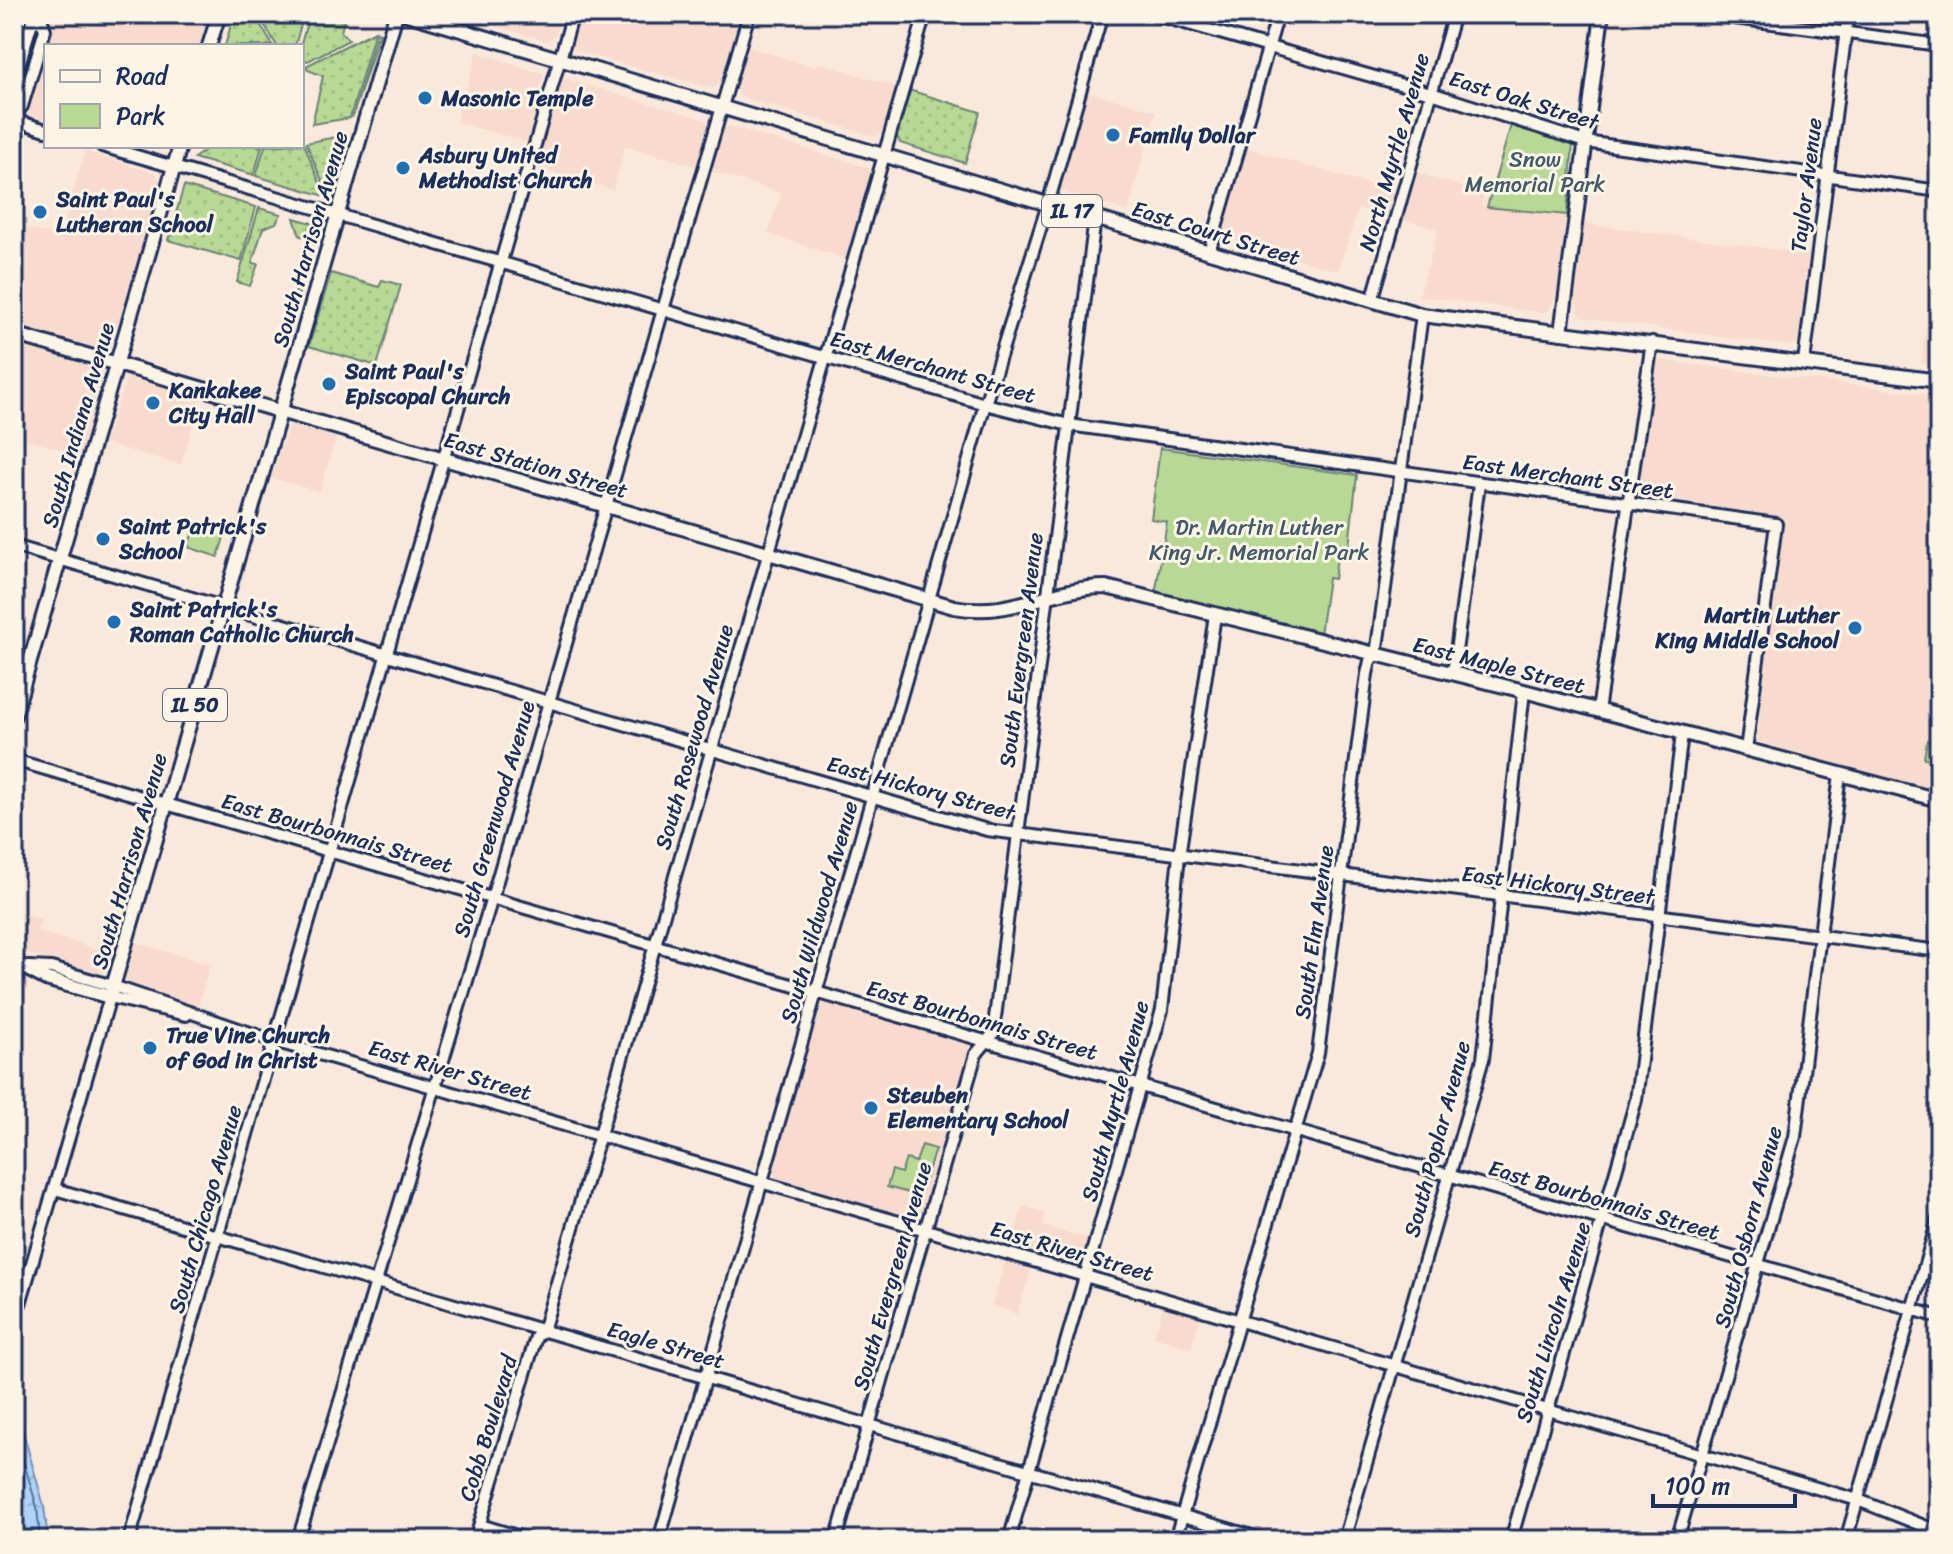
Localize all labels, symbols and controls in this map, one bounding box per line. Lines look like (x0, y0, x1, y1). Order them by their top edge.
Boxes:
legend (44, 44, 304, 148)
street label: North Myrtle Avenue (1347, 48, 1441, 256)
text: Road (116, 55, 170, 97)
street label: East Oak Street (1444, 59, 1605, 142)
place label: Masonic Temple (440, 79, 594, 118)
marker: Masonic Temple (416, 89, 434, 107)
text: Park (116, 95, 165, 137)
place label: Family Dollar (1128, 116, 1257, 155)
street label: Taylor Avenue (1778, 116, 1834, 254)
street label: South Harrison Avenue (260, 126, 360, 352)
marker: Family Dollar (1104, 126, 1122, 144)
place label: Asbury United Methodist Church (418, 136, 593, 200)
park label: Snow Memorial Park (1465, 140, 1606, 204)
marker: Asbury United Methodist Church (394, 159, 412, 177)
place label: Saint Paul's Lutheran School (55, 180, 215, 244)
street label: East Court Street (1127, 189, 1305, 277)
road number: IL 17 (1042, 195, 1102, 227)
marker: Saint Paul's Lutheran School (31, 203, 49, 221)
street label: South Indiana Avenue (30, 317, 126, 532)
street label: East Merchant Street (825, 319, 1041, 415)
place label: Saint Paul's Episcopal Church (344, 352, 511, 416)
place label: Kankakee City Hall (168, 371, 262, 435)
marker: Saint Paul's Episcopal Church (320, 375, 338, 393)
marker: Kankakee City Hall (144, 394, 162, 412)
street label: East Station Street (439, 420, 633, 510)
street label: East Merchant Street (1460, 442, 1676, 510)
place label: Saint Patrick's School (118, 507, 267, 571)
park label: Dr. Martin Luther King Jr. Memorial Park (1149, 508, 1369, 572)
marker: Saint Patrick's School (94, 530, 112, 548)
street label: South Evergreen Avenue (987, 530, 1055, 770)
place label: Saint Patrick's Roman Catholic Church (129, 590, 354, 654)
place label: Martin Luther King Middle School (1654, 596, 1841, 660)
marker: Saint Patrick's Roman Catholic Church (105, 613, 123, 631)
street label: South Rosewood Avenue (643, 619, 745, 854)
marker: Martin Luther King Middle School (1846, 619, 1864, 637)
street label: East Maple Street (1409, 625, 1590, 705)
road number: IL 50 (163, 689, 227, 721)
street label: South Greenwood Avenue (441, 696, 547, 942)
street label: East Hickory Street (822, 744, 1021, 832)
street label: South Harrison Avenue (79, 748, 179, 974)
street label: East Bourbonnais Street (217, 781, 458, 885)
street label: South Wildwood Avenue (769, 796, 869, 1028)
street label: South Elm Avenue (1283, 842, 1346, 1021)
street label: East Hickory Street (1459, 854, 1658, 916)
street label: East Bourbonnais Street (862, 968, 1103, 1072)
street label: South Myrtle Avenue (1069, 996, 1161, 1206)
place label: True Vine Church of God in Christ (166, 1016, 331, 1080)
street label: East River Street (364, 1028, 537, 1112)
street label: South Poplar Avenue (1392, 1036, 1482, 1242)
marker: True Vine Church of God in Christ (141, 1039, 159, 1057)
place label: Steuben Elementary School (886, 1076, 1069, 1140)
marker: Steuben Elementary School (862, 1099, 880, 1117)
street label: South Chicago Avenue (157, 1100, 253, 1318)
street label: South Osborn Avenue (1702, 1122, 1794, 1332)
street label: East Bourbonnais Street (1484, 1148, 1725, 1252)
street label: South Evergreen Avenue (841, 1157, 943, 1395)
street label: East River Street (986, 1209, 1159, 1293)
street label: South Lincoln Avenue (1504, 1216, 1602, 1428)
street label: Eagle Street (603, 1310, 730, 1381)
street label: Cobb Boulevard (447, 1349, 529, 1506)
scale bar (1653, 1458, 1795, 1508)
text: 100 m (1665, 1465, 1730, 1507)

